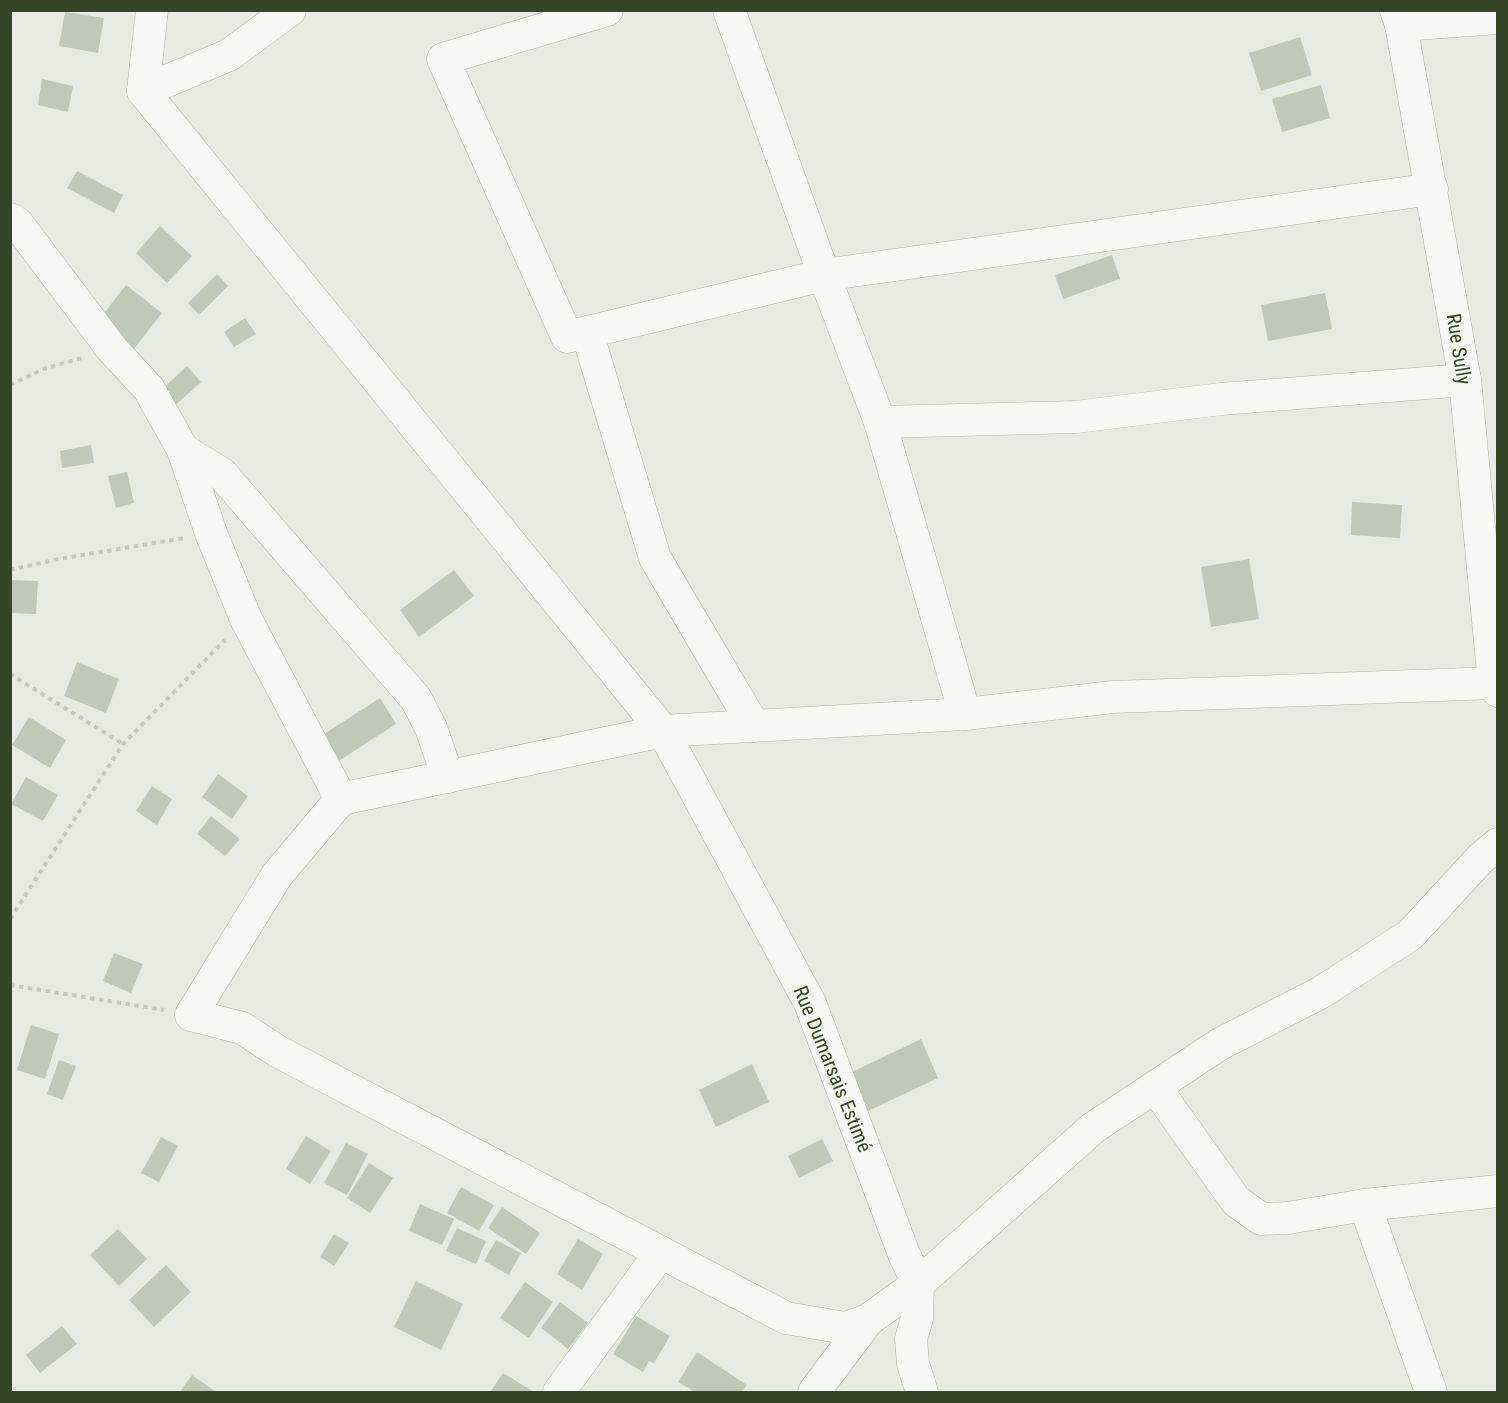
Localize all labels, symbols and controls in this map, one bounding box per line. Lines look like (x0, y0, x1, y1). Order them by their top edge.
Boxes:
street label: Rue Sully (1442, 312, 1476, 386)
street label: Rue Dumarsais Estimé (789, 982, 877, 1156)

